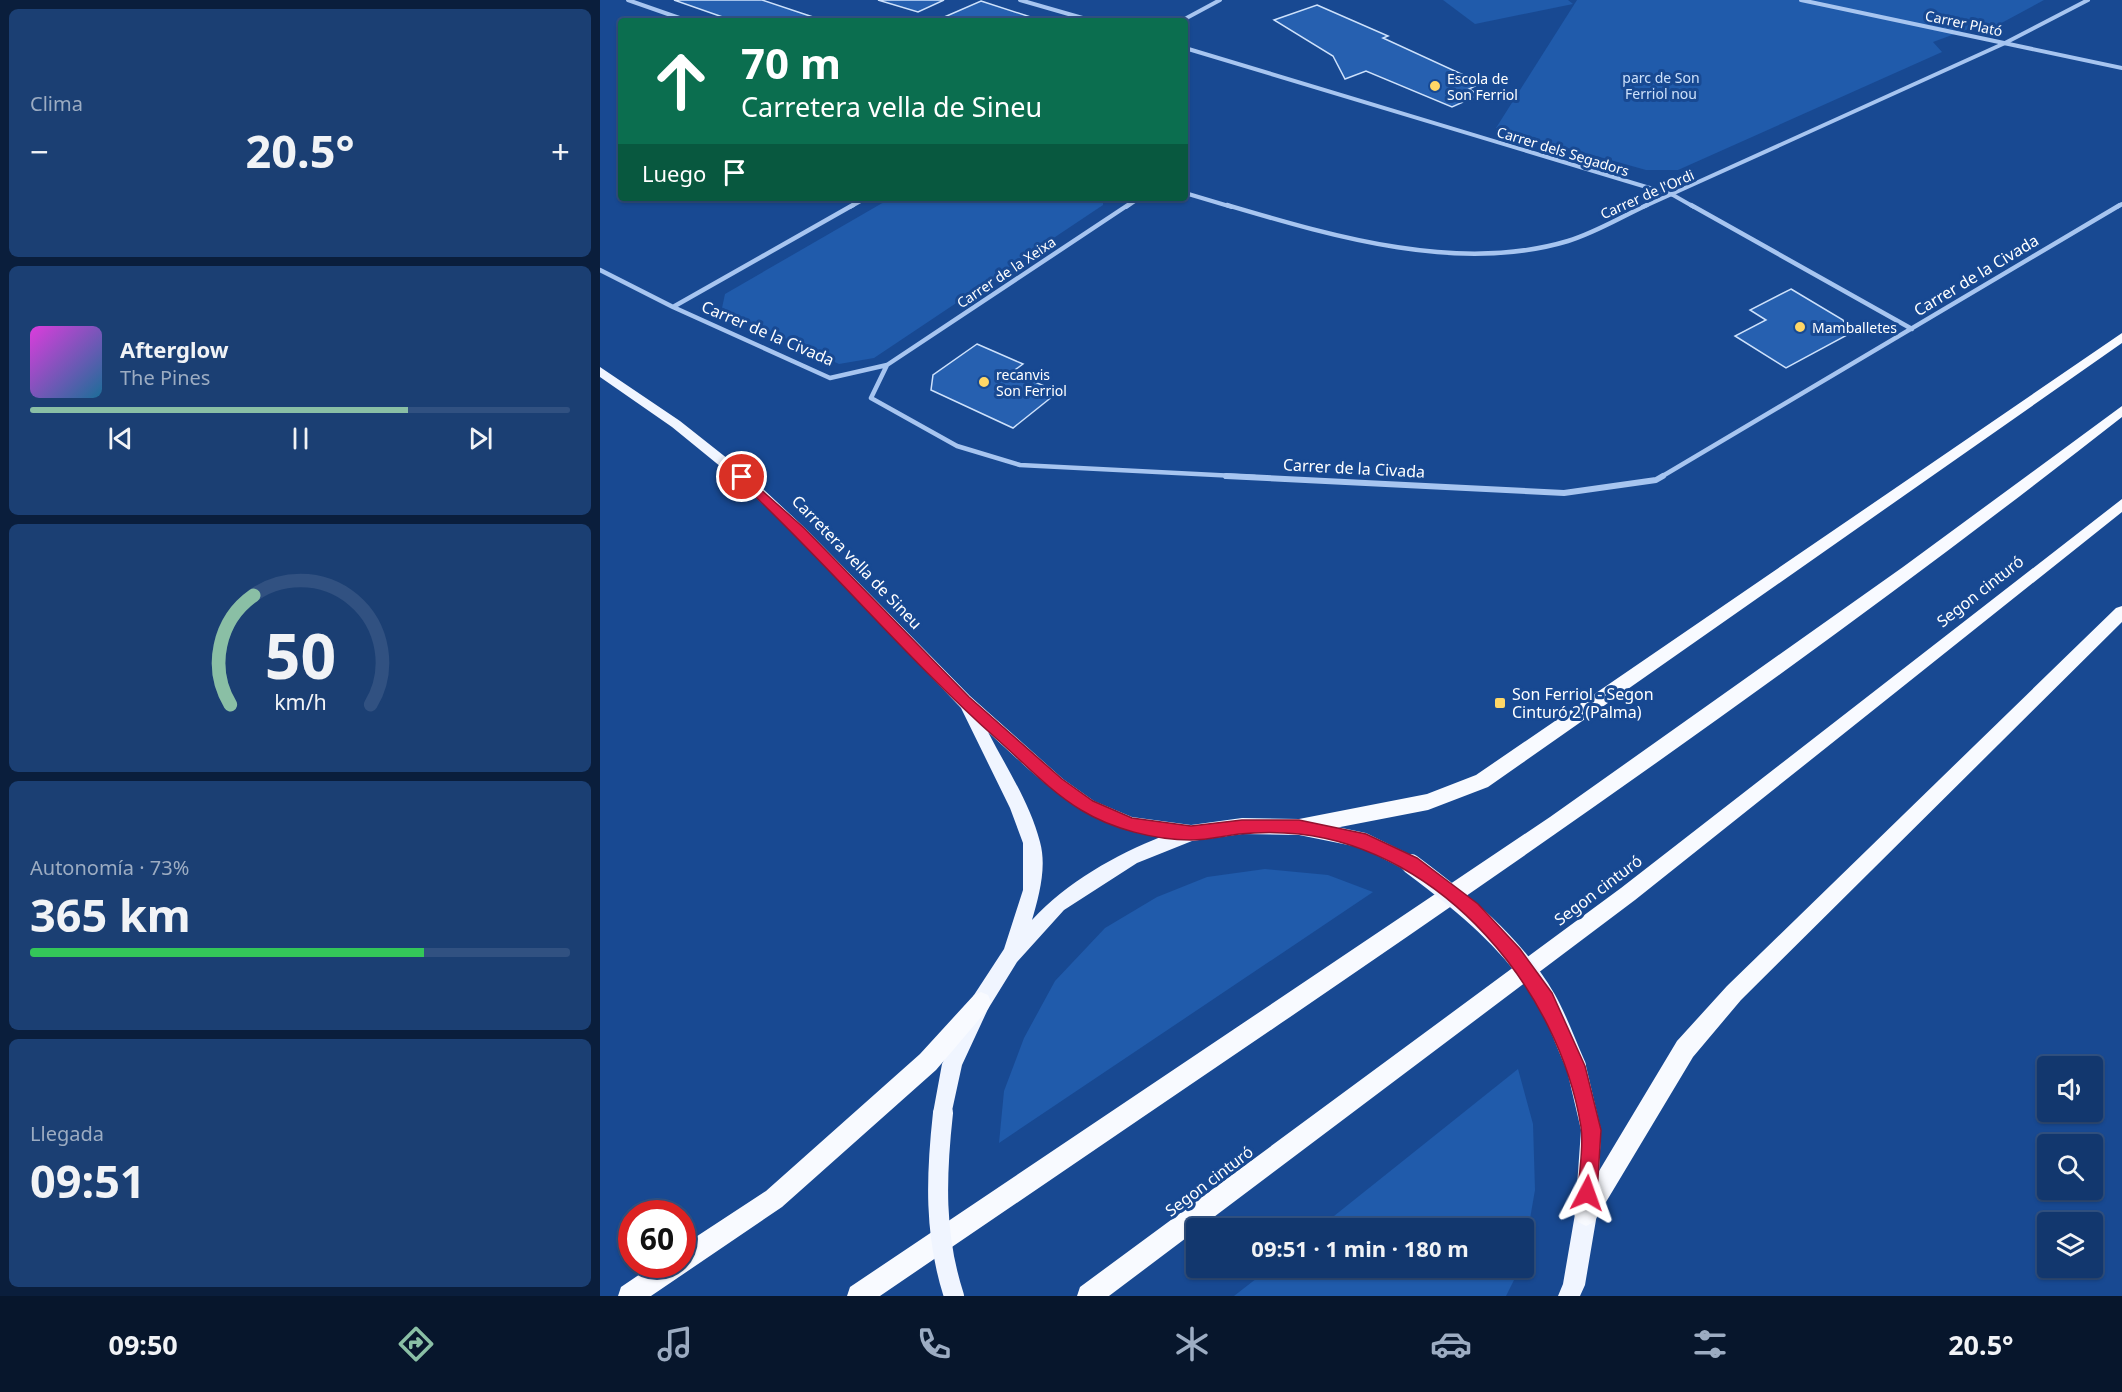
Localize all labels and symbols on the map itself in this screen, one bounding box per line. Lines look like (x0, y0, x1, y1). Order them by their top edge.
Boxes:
street label: Carrer Plató (1924, 6, 2004, 40)
park label: parc de Son Ferriol nou (1622, 68, 1700, 103)
place label: Escola de Son Ferriol (1447, 69, 1518, 104)
marker: Escola de Son Ferriol (1428, 79, 1442, 93)
street label: Carrer dels Segadors (1495, 122, 1632, 180)
street label: Carrer de l'Ordi (1597, 165, 1697, 223)
street label: Carrer de la Civada (1909, 229, 2043, 321)
street label: Carrer de la Xeixa (953, 232, 1059, 312)
street label: Carrer de la Civada (698, 295, 838, 371)
place label: Mamballetes (1812, 318, 1897, 337)
marker: Mamballetes (1793, 320, 1807, 334)
place label: recanvis Son Ferriol (996, 365, 1067, 400)
marker: recanvis Son Ferriol (977, 375, 991, 389)
pin (716, 451, 767, 502)
street label: Carrer de la Civada (1282, 453, 1426, 483)
street label: Carretera vella de Sineu (787, 490, 927, 634)
street label: Segon cinturó (1932, 550, 2028, 632)
place label: Son Ferriol - Segon Cinturó 2 (Palma) (1512, 683, 1654, 723)
marker: Son Ferriol - Segon Cinturó 2 (Palma) (1493, 696, 1507, 710)
street label: Segon cinturó (1550, 850, 1646, 930)
street label: Segon cinturó (1161, 1141, 1257, 1221)
position arrow (1555, 1161, 1619, 1225)
speed limit sign: 60 (618, 1200, 696, 1278)

